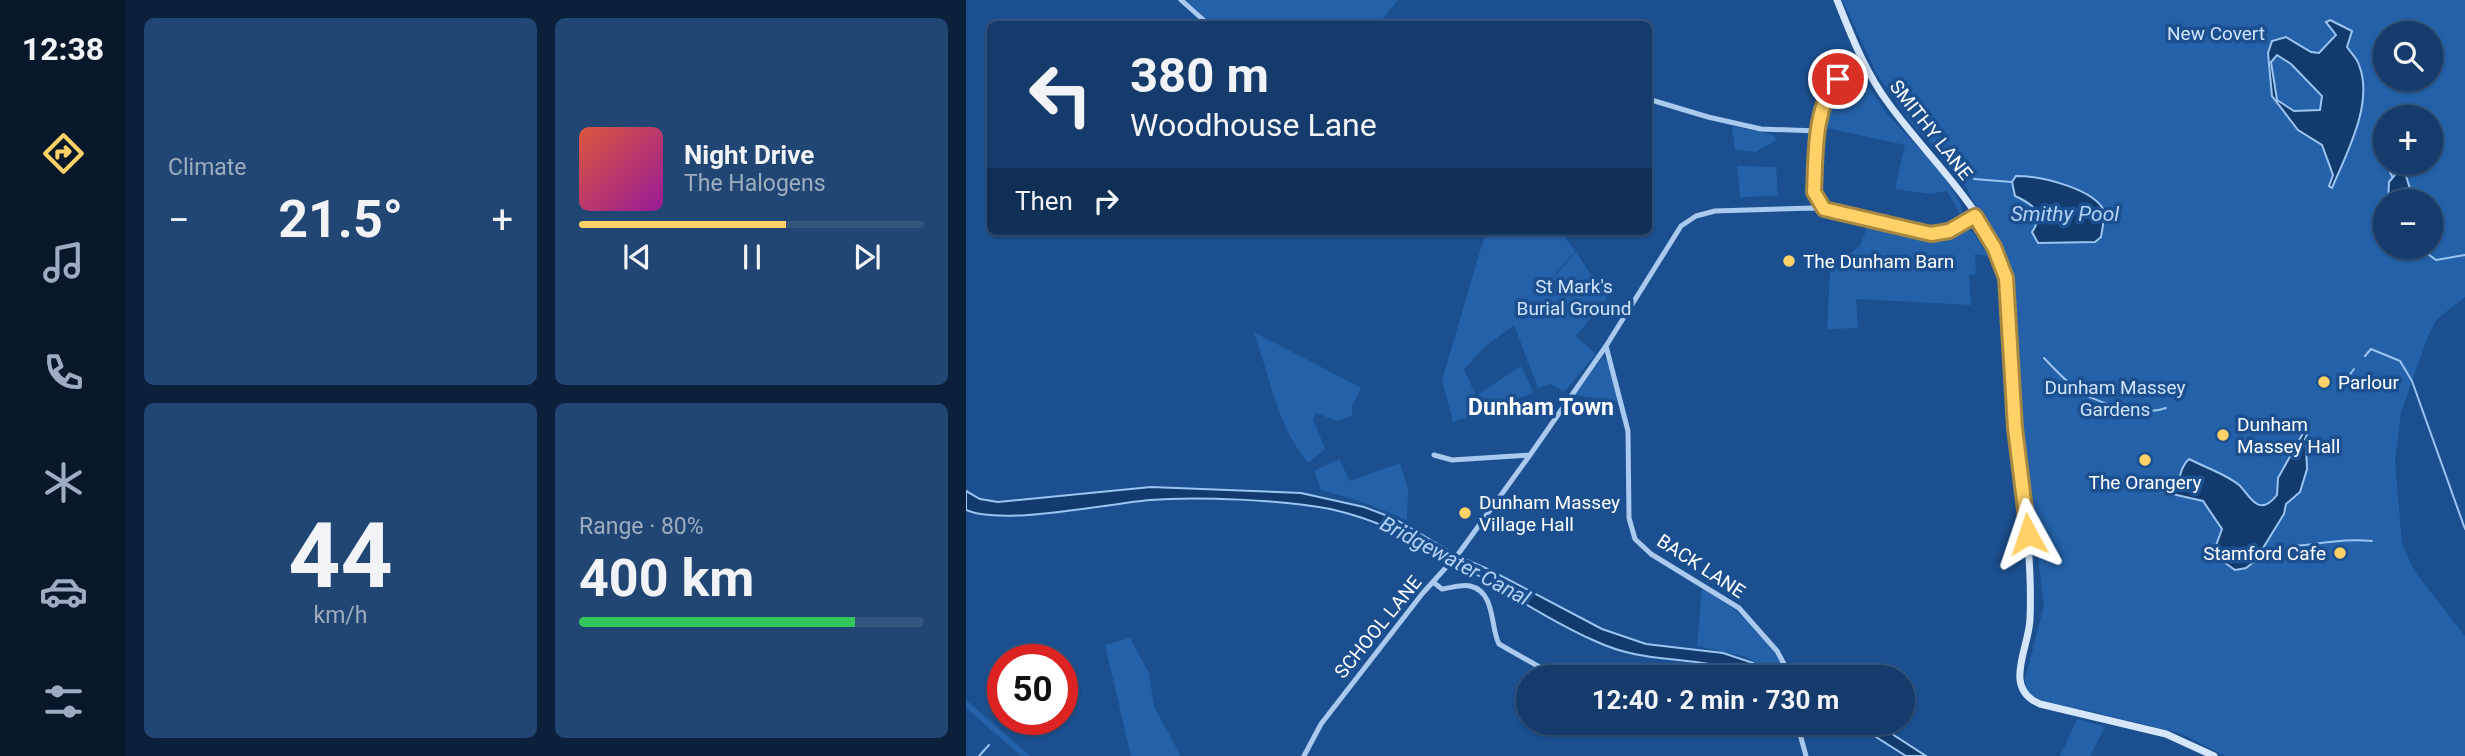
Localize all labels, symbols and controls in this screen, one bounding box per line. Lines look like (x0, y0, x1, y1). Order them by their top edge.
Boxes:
map controls (2373, 21, 2443, 259)
button: search (2373, 21, 2443, 91)
park label: New Covert (2167, 22, 2265, 45)
text: 12:38 (22, 30, 104, 68)
text: 380 m (1130, 47, 1269, 104)
icon: left (1015, 49, 1106, 140)
pin (1808, 49, 1868, 109)
icon: arrive (1819, 60, 1857, 98)
street label: SMITHY LANE (1885, 75, 1977, 185)
button: + (2373, 105, 2443, 175)
text: Woodhouse Lane (1130, 106, 1377, 144)
icon: directions (39, 129, 88, 178)
text: Night Drive (684, 140, 814, 170)
text: Climate (168, 154, 247, 181)
text: The Halogens (684, 170, 826, 197)
icon: right (1087, 182, 1125, 220)
text: Then (1015, 186, 1073, 216)
text: 21.5° (278, 189, 403, 250)
button: − (2373, 189, 2443, 259)
text: − (168, 198, 190, 242)
text: + (491, 198, 513, 242)
water label: Smithy Pool (2011, 202, 2120, 226)
icon: music (39, 238, 88, 287)
icon: previous (618, 238, 656, 276)
icon: pause (733, 238, 771, 276)
icon: next (848, 238, 886, 276)
place label: The Dunham Barn (1803, 250, 1954, 273)
marker: The Dunham Barn (1781, 253, 1797, 269)
park label: St Mark's Burial Ground (1517, 275, 1631, 320)
icon: phone (39, 348, 88, 397)
place label: Parlour (2338, 371, 2400, 394)
marker: Parlour (2316, 374, 2332, 390)
park label: Dunham Massey Gardens (2044, 376, 2186, 421)
district label: Dunham Town (1468, 394, 1614, 421)
place label: Dunham Massey Hall (2237, 413, 2340, 458)
marker: Dunham Massey Hall (2215, 427, 2231, 443)
marker: The Orangery (2137, 452, 2153, 468)
icon: climate (39, 458, 88, 507)
place label: The Orangery (2089, 471, 2201, 494)
place label: Dunham Massey Village Hall (1479, 491, 1620, 536)
position arrow (1991, 497, 2065, 571)
text: 44 (288, 503, 393, 609)
marker: Dunham Massey Village Hall (1457, 505, 1473, 521)
water label: Bridgewater Canal (1376, 511, 1535, 611)
text: Range · 80% (579, 513, 704, 540)
street label: BACK LANE (1653, 529, 1749, 603)
place label: Stamford Cafe (2203, 542, 2326, 565)
marker: Stamford Cafe (2332, 545, 2348, 561)
text: 400 km (579, 548, 754, 609)
icon: car (39, 567, 88, 616)
street label: SCHOOL LANE (1330, 571, 1427, 683)
text: km/h (314, 602, 368, 629)
speed limit sign: 50 (987, 644, 1078, 735)
icon: filters (39, 677, 88, 726)
text: 12:40 · 2 min · 730 m (1592, 685, 1839, 715)

